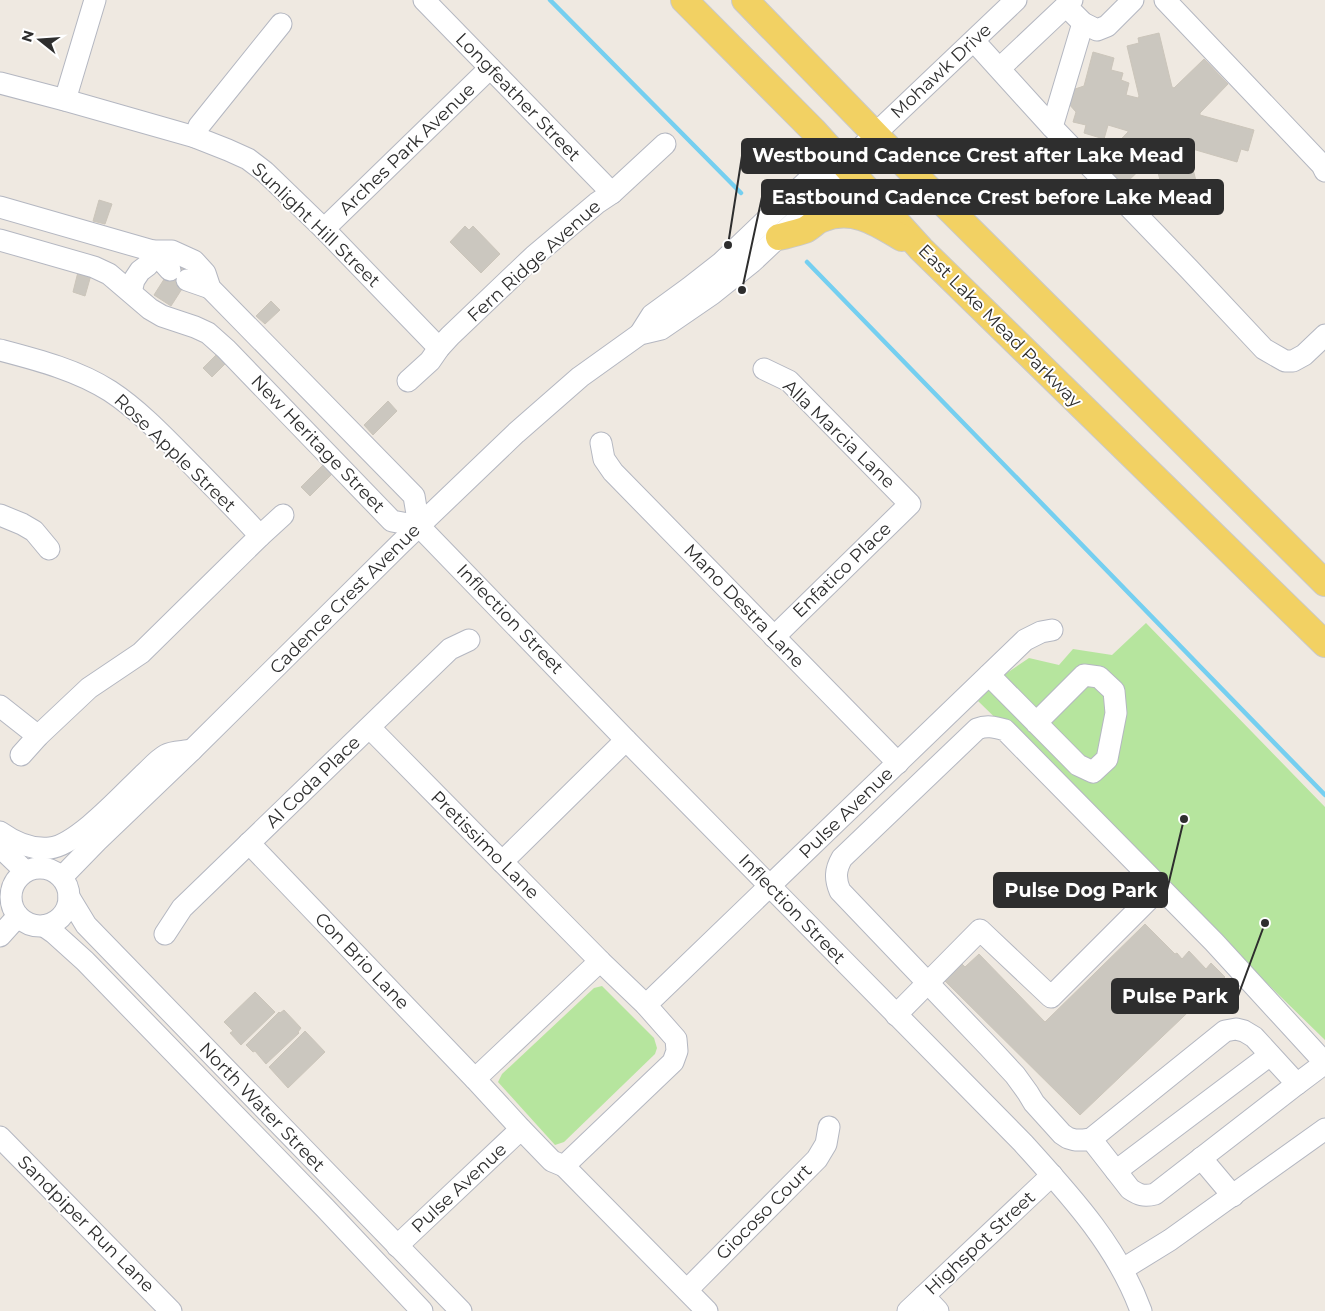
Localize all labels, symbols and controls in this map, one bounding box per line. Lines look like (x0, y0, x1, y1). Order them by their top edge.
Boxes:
north arrow (15, 15, 65, 65)
street label: Mohawk Drive (886, 19, 996, 123)
text: N (17, 28, 38, 44)
street label: Longfeather Street (451, 28, 585, 166)
street label: Arches Park Avenue (335, 78, 480, 220)
callout: Westbound Cadence Crest after Lake Mead (742, 139, 1194, 173)
text: Westbound Cadence Crest after Lake Mead (752, 144, 1184, 167)
street label: Sunlight Hill Street (247, 158, 385, 292)
callout: Eastbound Cadence Crest before Lake Mead (762, 180, 1223, 214)
text: Eastbound Cadence Crest before Lake Mead (772, 186, 1212, 209)
street label: Fern Ridge Avenue (463, 195, 605, 327)
street label: East Lake Mead Parkway (914, 240, 1086, 412)
street label: New Heritage Street (247, 371, 389, 517)
street label: Alla Marcia Lane (778, 375, 900, 493)
street label: Rose Apple Street (110, 389, 240, 517)
street label: Enfatico Place (788, 518, 896, 622)
street label: Cadence Crest Avenue (265, 519, 425, 679)
street label: Mano Destra Lane (679, 539, 809, 673)
street label: Inflection Street (452, 559, 568, 679)
street label: Al Coda Place (261, 731, 365, 833)
street label: Pulse Avenue (794, 763, 898, 863)
street label: Pretissimo Lane (426, 786, 544, 904)
street label: Inflection Street (734, 849, 850, 969)
callout: Pulse Dog Park (994, 873, 1167, 907)
text: Pulse Dog Park (1005, 879, 1158, 902)
street label: Con Brio Lane (310, 908, 414, 1014)
callout: Pulse Park (1112, 979, 1238, 1013)
text: Pulse Park (1122, 985, 1229, 1008)
street label: North Water Street (195, 1038, 329, 1176)
street label: Pulse Avenue (407, 1138, 511, 1238)
street label: Sandpiper Run Lane (13, 1151, 159, 1297)
street label: Giocoso Court (711, 1159, 817, 1265)
street label: Highspot Street (920, 1186, 1040, 1300)

